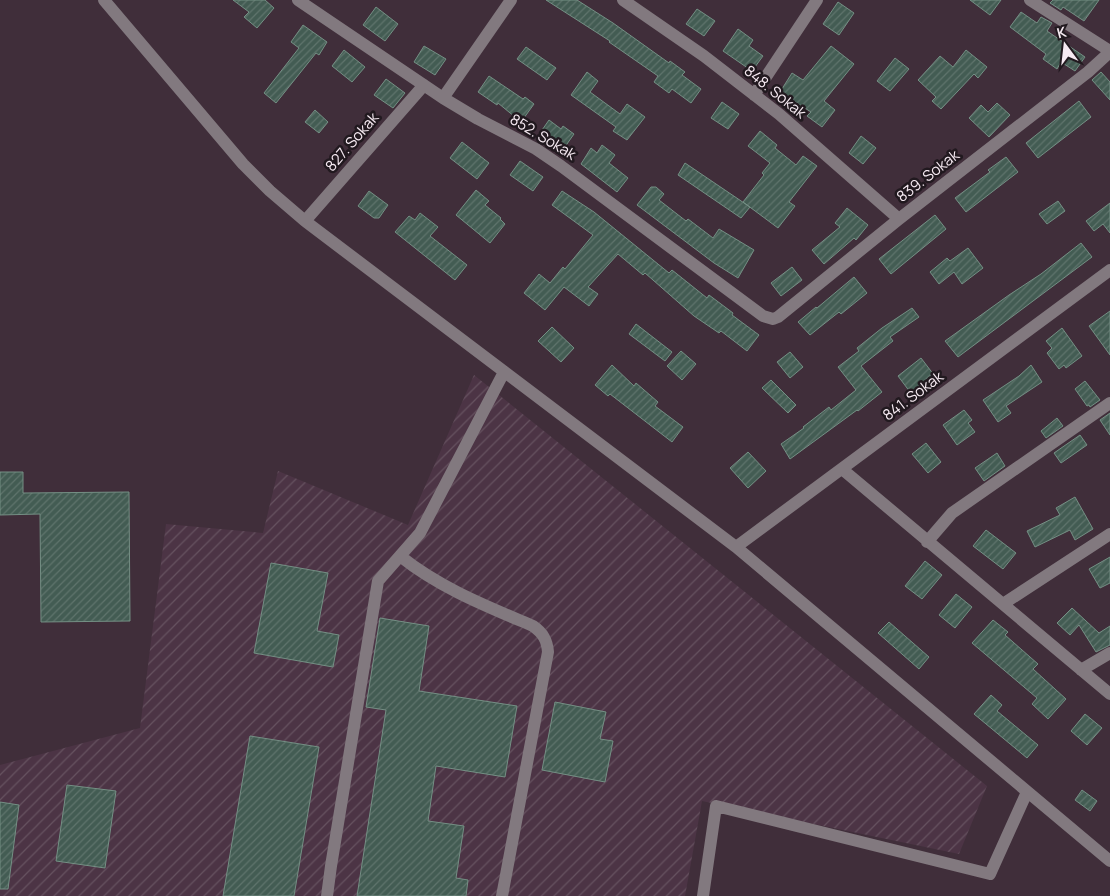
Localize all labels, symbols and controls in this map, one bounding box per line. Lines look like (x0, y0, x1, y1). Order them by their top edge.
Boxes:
north arrow (1040, 20, 1090, 70)
text: K (1055, 21, 1069, 42)
street label: 848. Sokak (740, 60, 811, 124)
street label: 827. Sokak (320, 107, 384, 176)
street label: 852. Sokak (506, 109, 581, 165)
street label: 839. Sokak (892, 144, 964, 207)
street label: 841. Sokak (878, 366, 948, 425)

